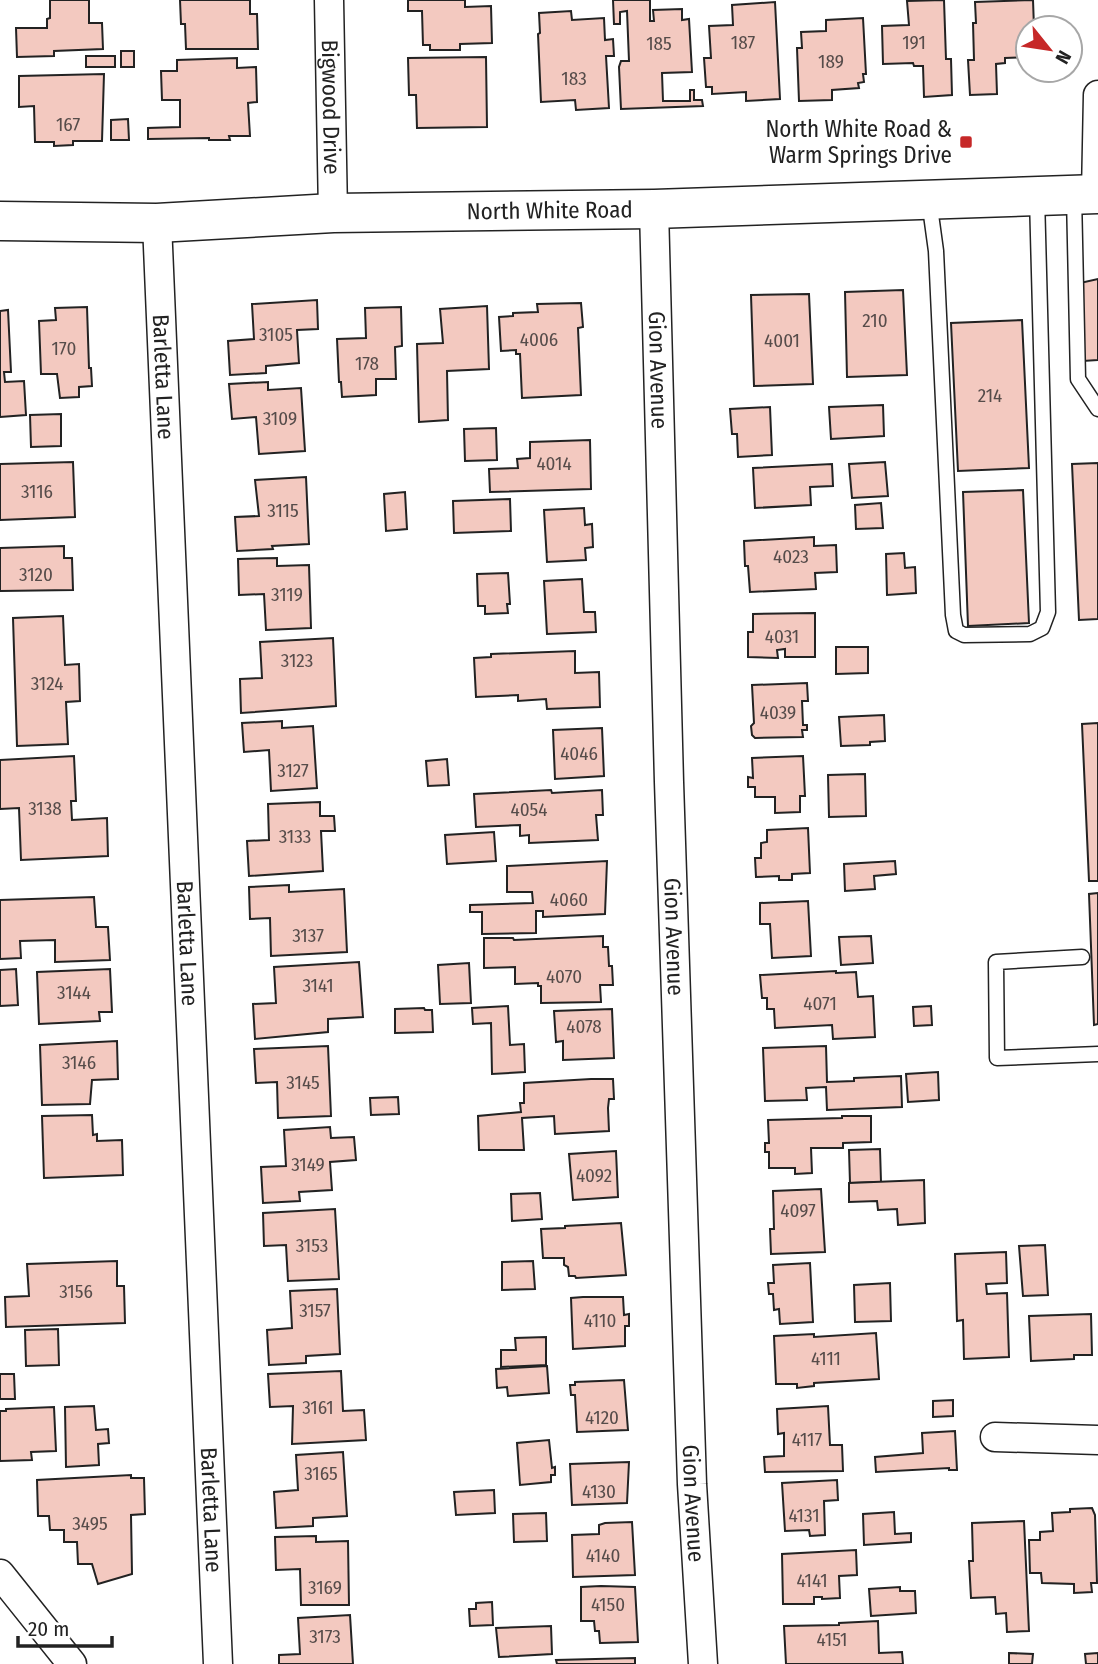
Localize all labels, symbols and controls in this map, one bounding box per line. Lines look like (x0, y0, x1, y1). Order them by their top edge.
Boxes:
north arrow (1014, 14, 1084, 84)
house number: 187 (731, 31, 755, 54)
house number: 191 (902, 31, 926, 54)
house number: 185 (646, 32, 672, 55)
street label: Bigwood Drive (316, 39, 346, 175)
text: N (1050, 47, 1076, 68)
house number: 189 (818, 50, 844, 73)
house number: 183 (561, 67, 587, 90)
house number: 167 (56, 113, 80, 136)
place label: North White Road & Warm Springs Drive (765, 115, 952, 169)
marker: North White Road & Warm Springs Drive (958, 134, 974, 150)
street label: North White Road (467, 195, 633, 225)
house number: 210 (862, 309, 888, 332)
street label: Gion Avenue (643, 311, 674, 429)
street label: Barletta Lane (147, 313, 180, 440)
house number: 3105 (259, 323, 293, 346)
house number: 4006 (520, 328, 558, 351)
house number: 4001 (764, 329, 800, 352)
house number: 170 (52, 337, 76, 360)
house number: 178 (355, 352, 379, 375)
house number: 214 (978, 384, 1002, 407)
house number: 3109 (263, 407, 297, 430)
house number: 4014 (536, 452, 572, 475)
house number: 3116 (21, 480, 53, 503)
house number: 3115 (267, 499, 299, 522)
house number: 4023 (773, 545, 809, 568)
house number: 3120 (19, 563, 53, 586)
house number: 3119 (271, 583, 303, 606)
house number: 4031 (765, 625, 799, 648)
house number: 3123 (281, 649, 313, 672)
house number: 3124 (31, 672, 63, 695)
house number: 4039 (760, 701, 796, 724)
house number: 4046 (560, 742, 598, 765)
house number: 3127 (277, 759, 309, 782)
house number: 3138 (28, 797, 62, 820)
house number: 4054 (510, 798, 548, 821)
house number: 3133 (279, 825, 311, 848)
street label: Gion Avenue (658, 877, 690, 996)
street label: Barletta Lane (171, 880, 204, 1007)
house number: 4060 (550, 888, 588, 911)
house number: 3137 (292, 924, 324, 947)
house number: 4070 (546, 965, 582, 988)
house number: 3141 (302, 974, 334, 997)
house number: 3144 (57, 981, 91, 1004)
house number: 4071 (803, 992, 837, 1015)
house number: 4078 (566, 1015, 602, 1038)
house number: 3146 (62, 1051, 96, 1074)
house number: 3145 (286, 1071, 320, 1094)
house number: 3149 (291, 1153, 325, 1176)
house number: 4092 (576, 1164, 612, 1187)
house number: 4097 (780, 1199, 816, 1222)
house number: 3153 (296, 1234, 328, 1257)
house number: 3156 (59, 1280, 93, 1303)
house number: 3157 (299, 1299, 331, 1322)
house number: 4110 (584, 1309, 616, 1332)
house number: 4111 (811, 1347, 841, 1370)
house number: 3161 (302, 1396, 334, 1419)
house number: 4120 (585, 1406, 619, 1429)
house number: 4117 (792, 1428, 823, 1451)
street label: Gion Avenue (677, 1444, 711, 1563)
street label: Barletta Lane (195, 1446, 228, 1573)
house number: 3165 (304, 1462, 338, 1485)
house number: 4130 (582, 1480, 616, 1503)
house number: 4131 (788, 1504, 820, 1527)
house number: 3495 (72, 1512, 108, 1535)
house number: 4140 (586, 1544, 620, 1567)
house number: 4141 (796, 1569, 828, 1592)
house number: 3169 (308, 1576, 342, 1599)
house number: 4150 (591, 1593, 625, 1616)
scale bar (18, 1604, 112, 1648)
text: 20 m (28, 1616, 69, 1642)
house number: 3173 (309, 1625, 341, 1648)
house number: 4151 (817, 1628, 847, 1651)

